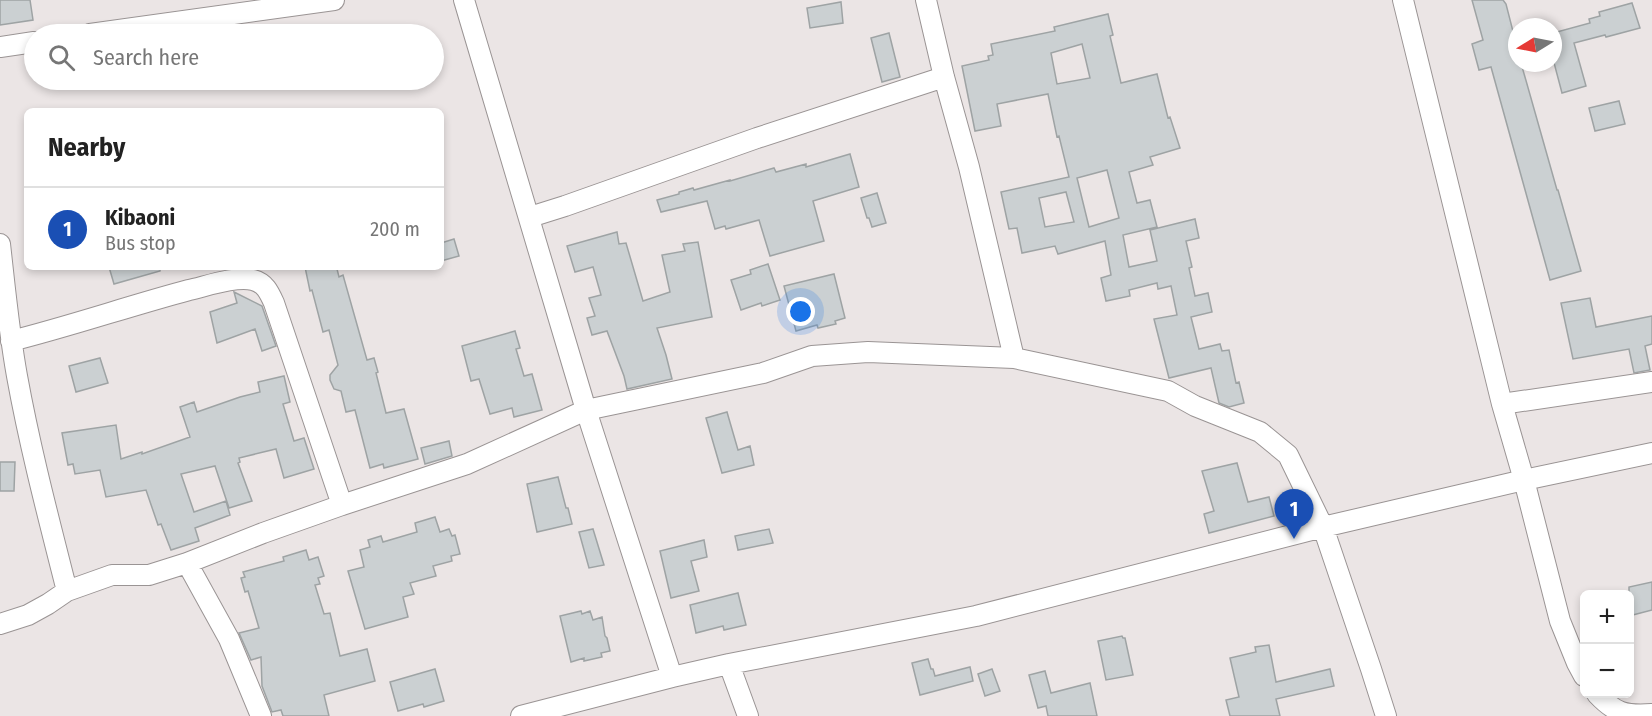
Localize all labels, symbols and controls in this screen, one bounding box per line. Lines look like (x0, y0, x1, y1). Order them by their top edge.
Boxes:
north arrow (1508, 18, 1562, 72)
search box (24, 24, 444, 90)
icon: search (45, 41, 78, 74)
text: Search here (93, 44, 199, 71)
text: Nearby (48, 132, 125, 163)
text: Kibaoni (105, 204, 175, 231)
text: 1 (63, 217, 72, 241)
text: 200 m (370, 217, 420, 241)
text: Bus stop (105, 231, 176, 255)
your location (786, 297, 815, 326)
pin: 1 (1274, 490, 1314, 539)
map controls (1580, 590, 1634, 698)
button: + (1580, 590, 1634, 644)
button: − (1580, 644, 1634, 698)

